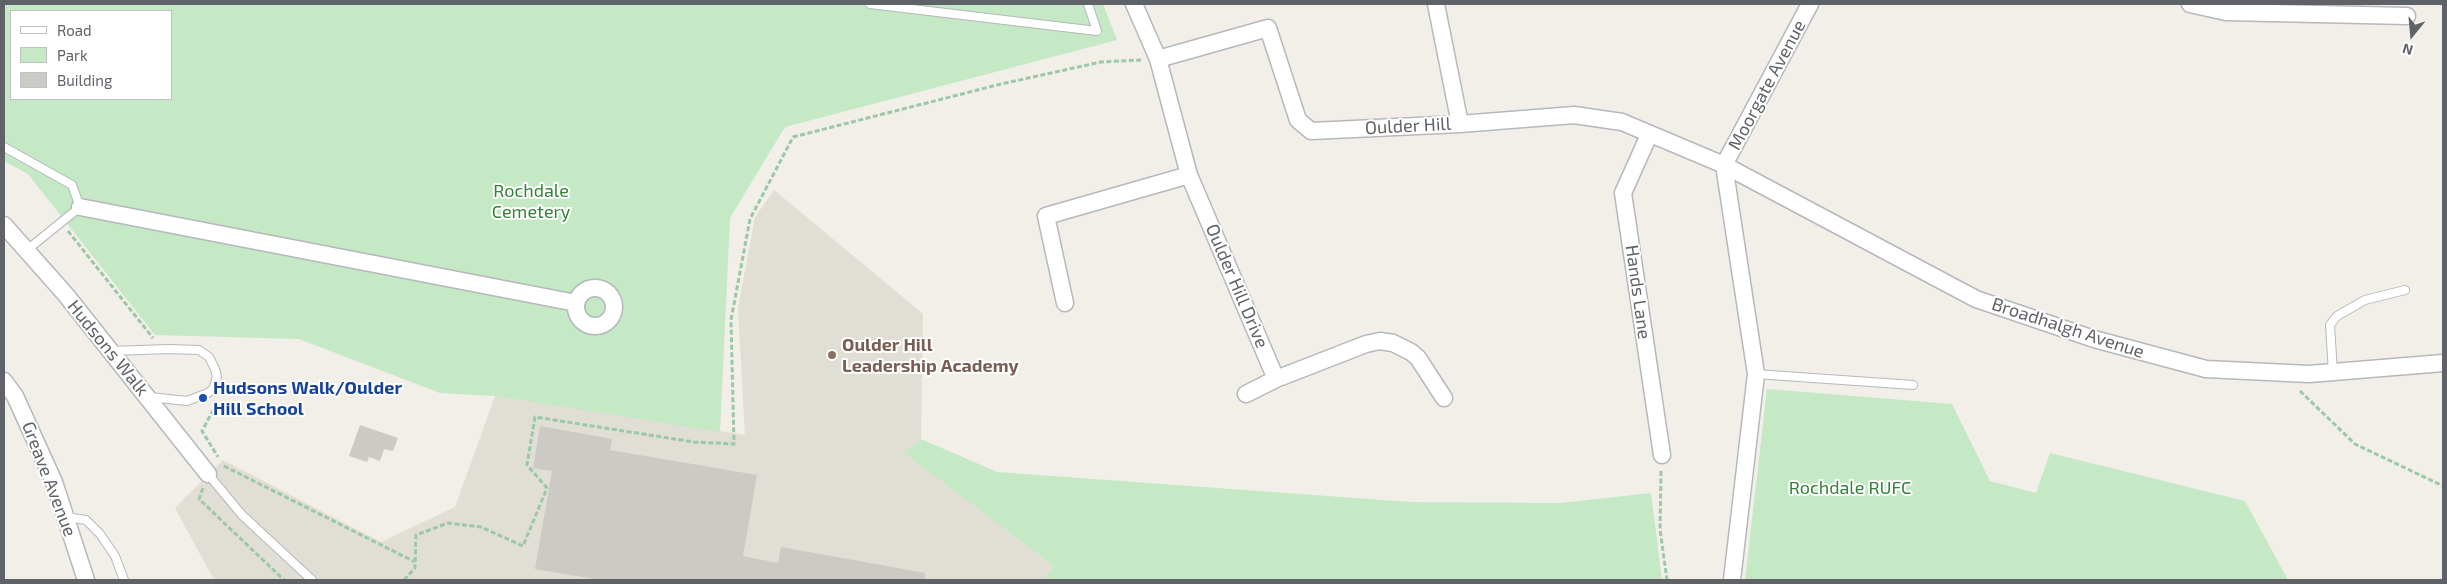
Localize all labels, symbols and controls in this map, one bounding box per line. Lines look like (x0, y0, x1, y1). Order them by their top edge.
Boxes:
legend (10, 10, 172, 100)
north arrow (2387, 10, 2437, 60)
street label: Moorgate Avenue (1724, 16, 1810, 154)
text: Road (57, 21, 92, 39)
text: N (2400, 40, 2415, 59)
text: Park (57, 46, 88, 64)
text: Building (57, 71, 112, 89)
street label: Oulder Hill (1364, 113, 1452, 139)
park label: Rochdale Cemetery (492, 180, 570, 222)
street label: Oulder Hill Drive (1201, 221, 1273, 351)
street label: Hands Lane (1621, 243, 1655, 341)
street label: Broadhalgh Avenue (1989, 293, 2147, 363)
street label: Hudsons Walk (63, 296, 153, 400)
place label: Oulder Hill Leadership Academy (842, 334, 1019, 376)
marker: Oulder Hill Leadership Academy (826, 349, 838, 361)
place label: Hudsons Walk/Oulder Hill School (213, 377, 402, 419)
marker: Hudsons Walk/Oulder Hill School (197, 392, 209, 404)
street label: Greave Avenue (17, 419, 81, 539)
park label: Rochdale RUFC (1789, 477, 1911, 499)

